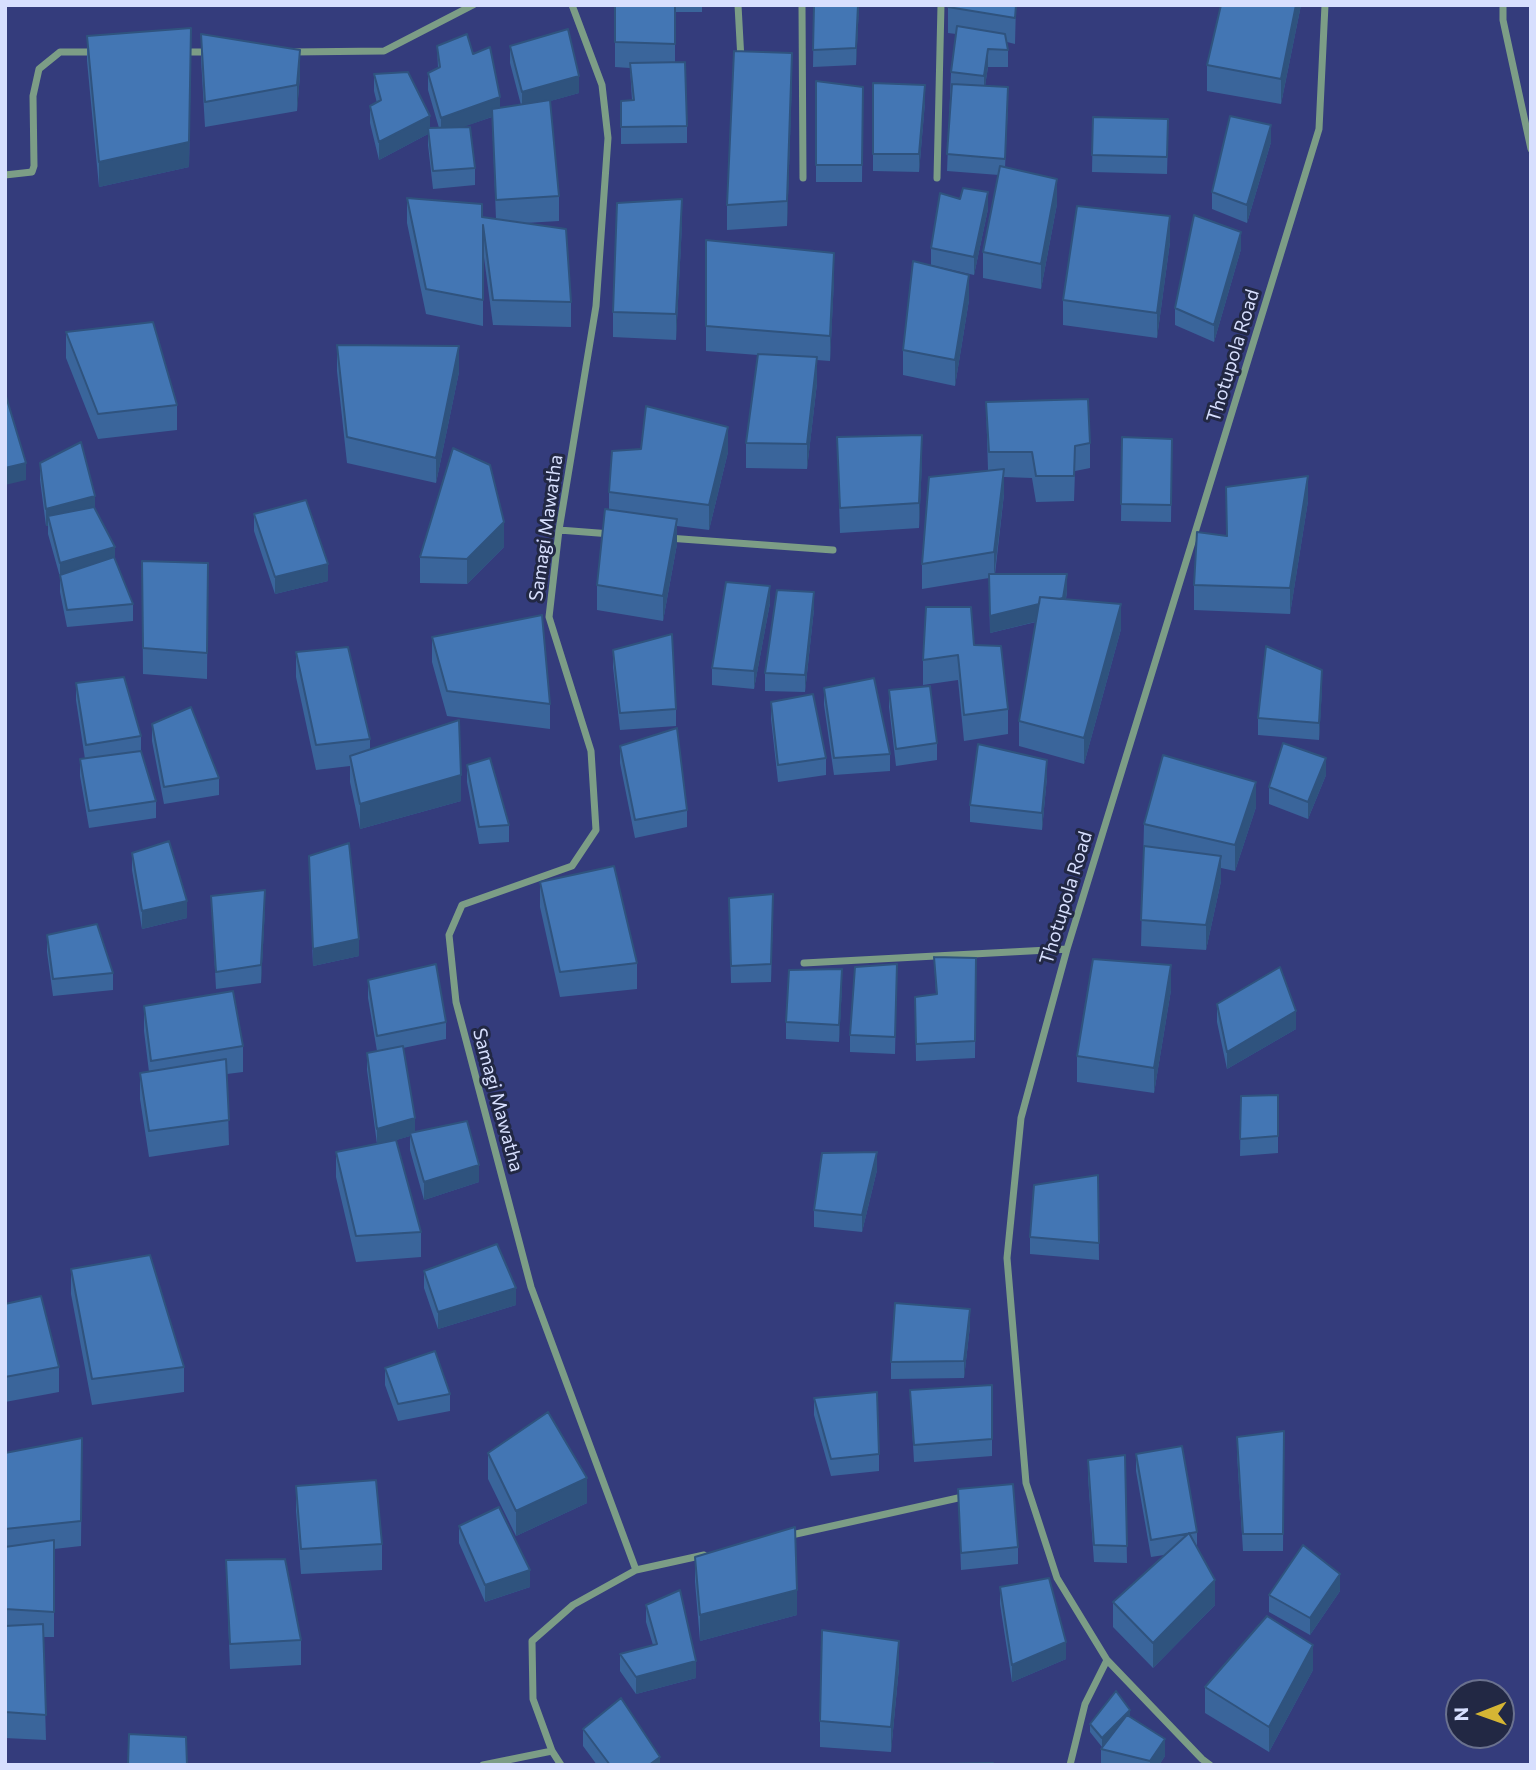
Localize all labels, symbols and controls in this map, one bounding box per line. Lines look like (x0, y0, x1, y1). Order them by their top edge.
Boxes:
street label: Thotupola Road (1202, 287, 1264, 425)
street label: Samagi Mawatha (524, 453, 568, 603)
street label: Thotupola Road (1035, 829, 1097, 967)
street label: Samagi Mawatha (468, 1026, 528, 1174)
north arrow (1445, 1679, 1515, 1749)
text: N (1449, 1707, 1472, 1722)

